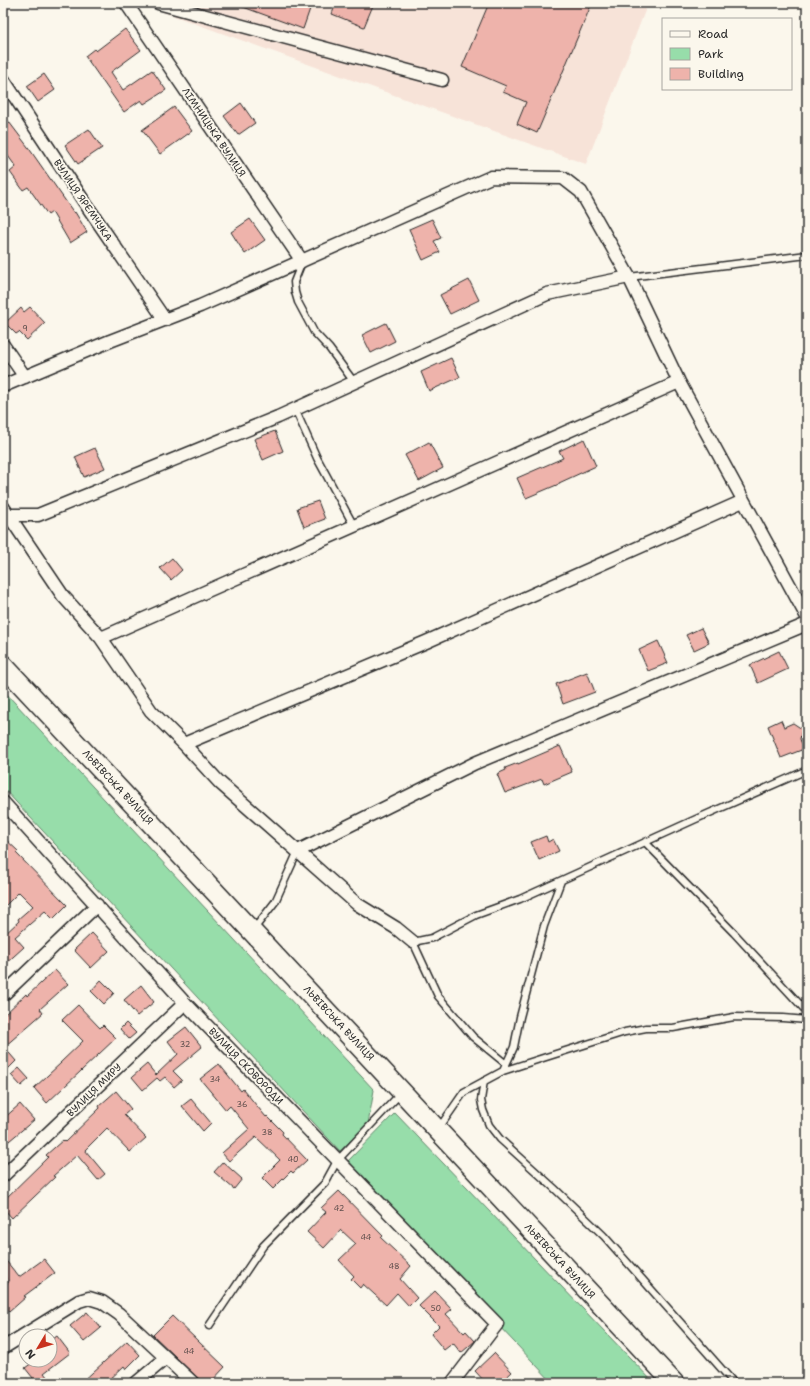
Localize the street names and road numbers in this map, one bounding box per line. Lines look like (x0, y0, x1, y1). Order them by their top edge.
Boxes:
street label: ЛІМНИЦЬКА ВУЛИЦЯ (179, 85, 249, 179)
street label: ВУЛИЦЯ ЯРЕМЧУКА (51, 157, 115, 243)
street label: ЛЬВІВСЬКА ВУЛИЦЯ (80, 747, 156, 827)
street label: ЛЬВІВСЬКА ВУЛИЦЯ (301, 983, 377, 1063)
street label: ВУЛИЦЯ СКОВОРОДИ (206, 1025, 286, 1107)
street label: ВУЛИЦЯ МИРУ (64, 1061, 124, 1119)
street label: ЛЬВІВСЬКА ВУЛИЦЯ (522, 1221, 598, 1301)

